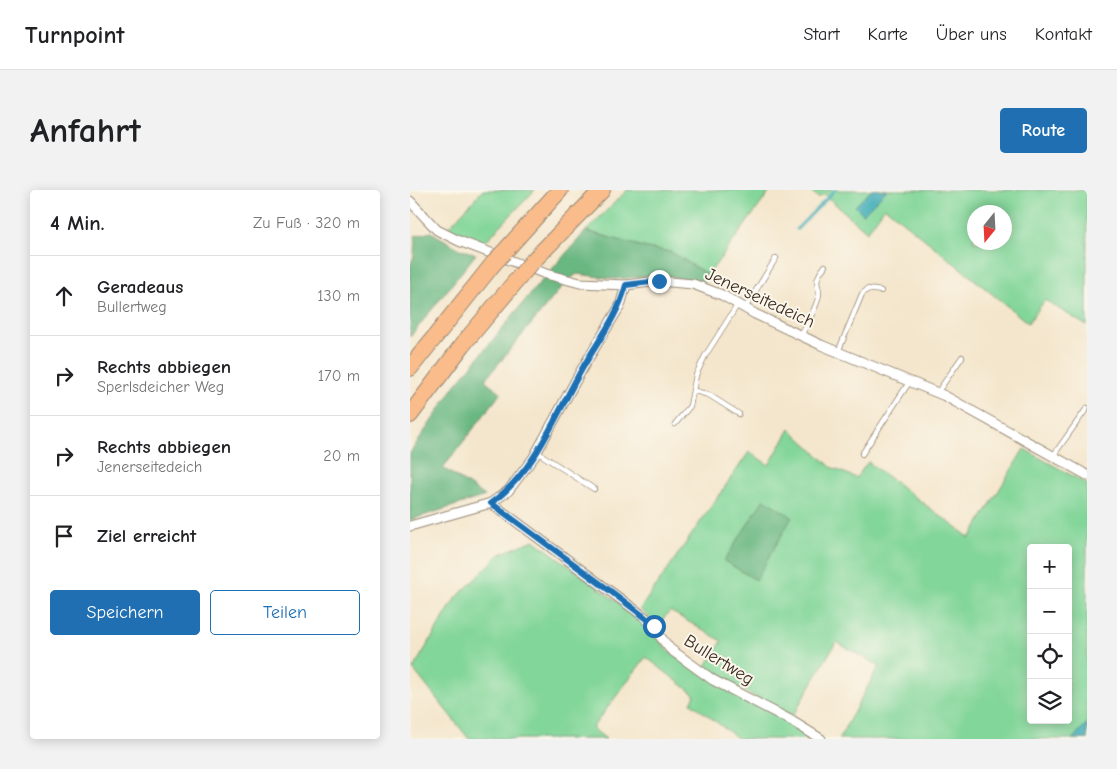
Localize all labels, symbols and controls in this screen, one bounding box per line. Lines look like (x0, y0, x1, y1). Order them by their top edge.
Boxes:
text: Turnpoint (25, 21, 124, 49)
text: Start (803, 24, 840, 45)
text: Karte (868, 24, 908, 45)
text: Über uns (936, 24, 1007, 45)
text: Kontakt (1035, 24, 1092, 45)
button: Route (1000, 108, 1087, 153)
text: Anfahrt (30, 110, 141, 151)
north arrow (967, 205, 1012, 250)
text: 4 Min. (50, 211, 105, 235)
text: Zu Fuß · 320 m (253, 214, 360, 232)
street label: Jenerseitedeich (702, 263, 818, 333)
route end (648, 270, 671, 293)
text: Geradeaus (97, 276, 183, 298)
icon: ahead (50, 282, 78, 310)
text: 130 m (317, 287, 360, 305)
text: Bullertweg (97, 298, 167, 316)
text: Rechts abbiegen (97, 356, 231, 378)
icon: right (50, 362, 78, 390)
text: 170 m (318, 367, 360, 385)
text: Sperlsdeicher Weg (97, 378, 224, 396)
text: Rechts abbiegen (97, 436, 231, 458)
icon: right (50, 442, 78, 470)
text: 20 m (323, 447, 360, 465)
text: Jenerseitedeich (97, 458, 202, 476)
icon: arrive (50, 522, 78, 550)
text: Ziel erreicht (97, 525, 196, 547)
map controls (1027, 544, 1072, 724)
button: + (1027, 544, 1072, 589)
button: − (1027, 589, 1072, 634)
button: Speichern (50, 590, 200, 635)
button: Teilen (210, 590, 360, 635)
route start (643, 615, 666, 638)
street label: Bullertweg (680, 630, 758, 690)
button: locate (1027, 634, 1072, 679)
button: layers (1027, 679, 1072, 724)

